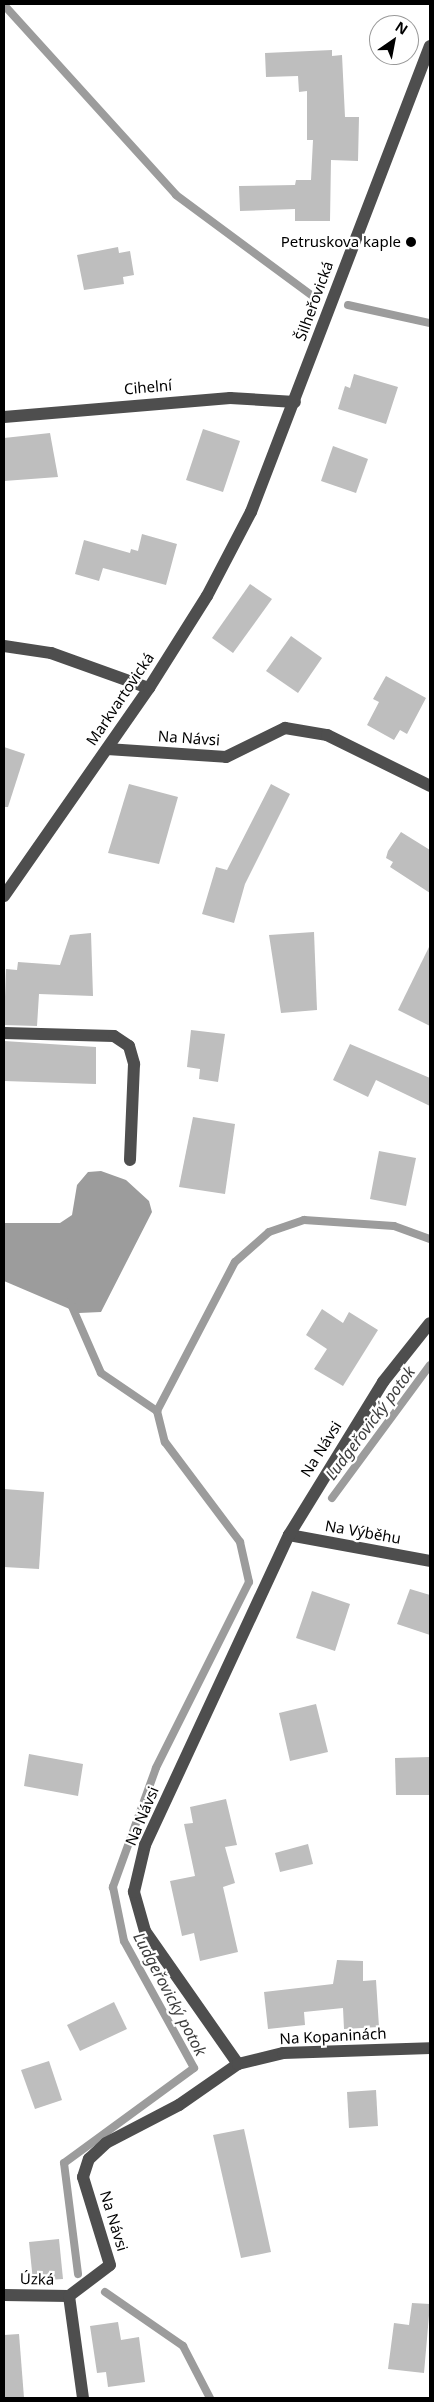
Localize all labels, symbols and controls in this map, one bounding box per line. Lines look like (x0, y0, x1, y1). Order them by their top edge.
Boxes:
north arrow (369, 15, 419, 65)
text: N (392, 17, 412, 39)
place label: Petruskova kaple (281, 233, 401, 251)
marker: Petruskova kaple (405, 236, 417, 248)
street label: Šilheřovická (291, 259, 337, 343)
street label: Cihelní (123, 376, 173, 398)
street label: Markvartovická (82, 649, 158, 749)
street label: Na Návsi (157, 727, 221, 749)
water label: Ludgeřovický potok (321, 1362, 419, 1484)
street label: Na Návsi (297, 1418, 345, 1480)
street label: Na Výběhu (324, 1516, 402, 1548)
street label: Na Návsi (122, 1784, 162, 1848)
water label: Ludgeřovický potok (129, 1929, 211, 2059)
street label: Na Kopaninách (279, 2024, 387, 2048)
street label: Na Návsi (96, 2189, 132, 2253)
street label: Úzká (20, 2270, 54, 2288)

